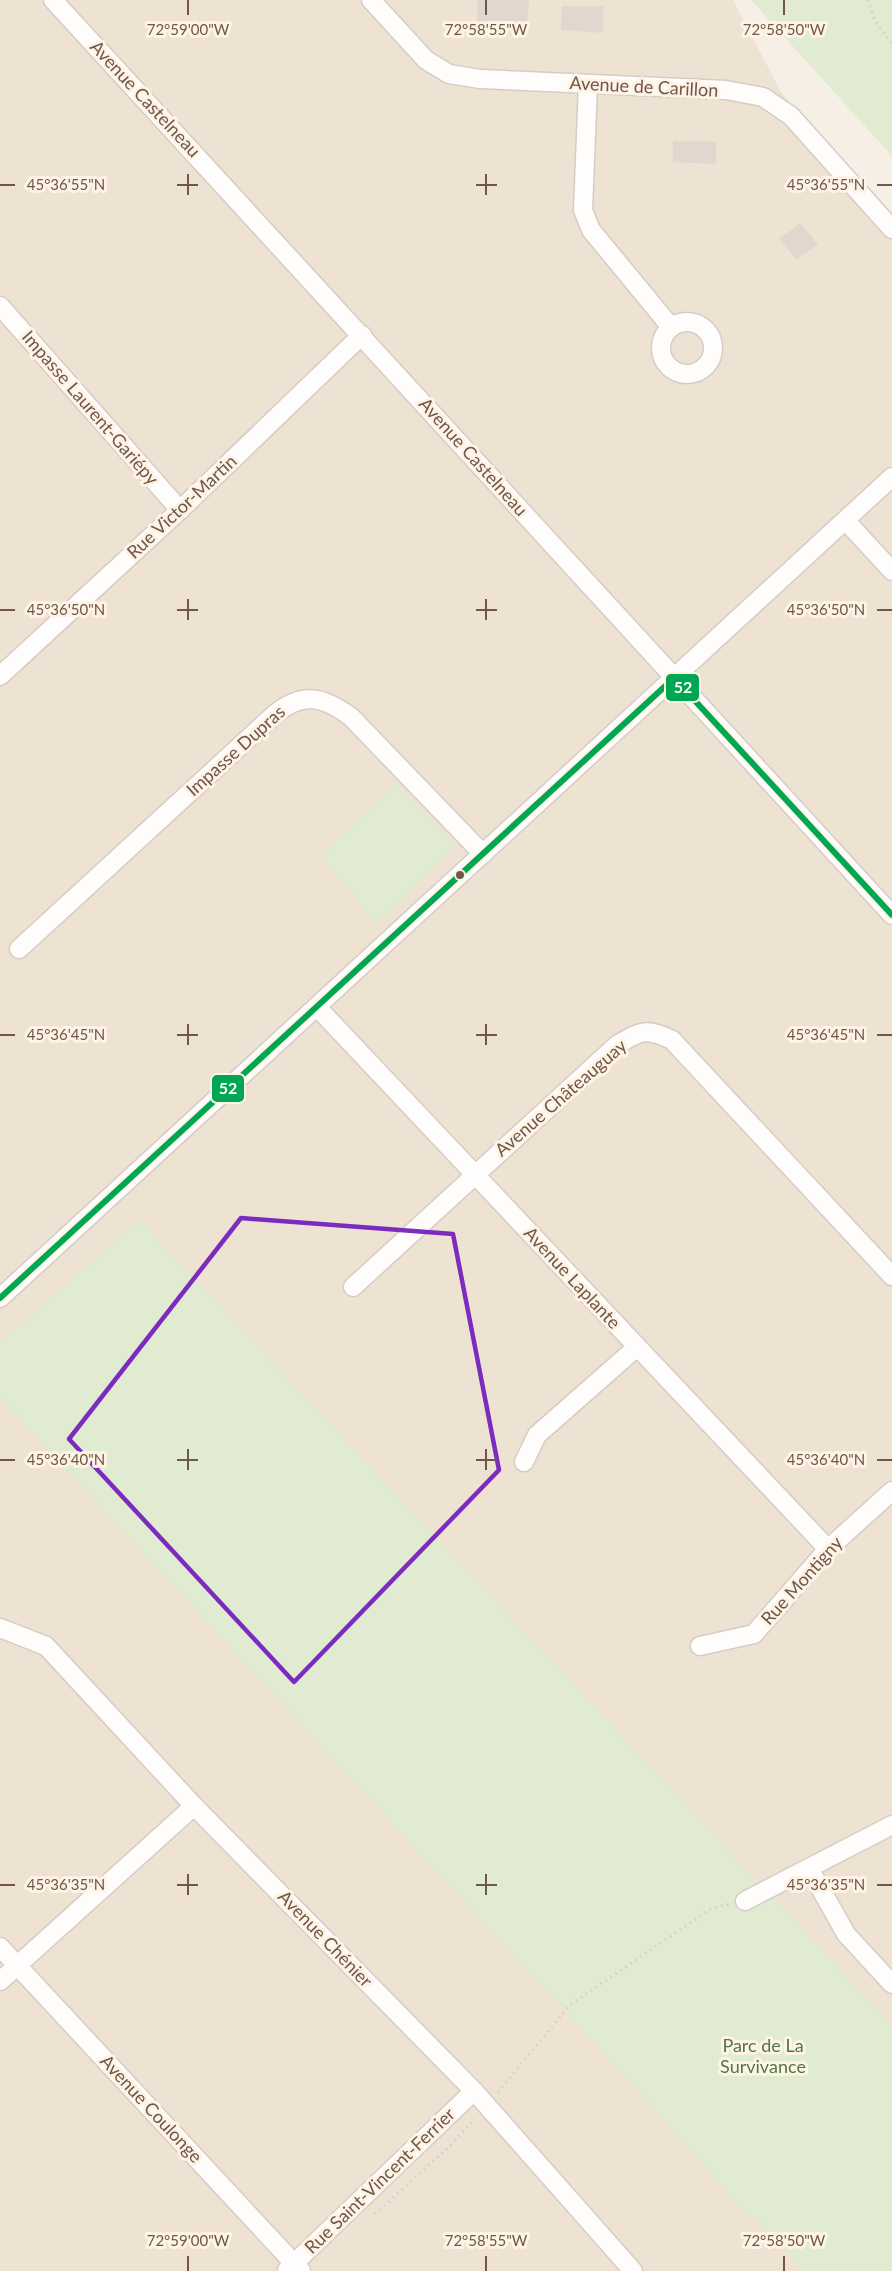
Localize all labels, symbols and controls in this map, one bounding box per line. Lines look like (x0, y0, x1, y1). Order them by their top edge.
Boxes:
text: 72°59'00"W (147, 20, 230, 38)
text: 72°58'55"W (445, 20, 528, 38)
text: 72°58'50"W (743, 20, 826, 38)
street label: Avenue Castelneau (86, 35, 205, 161)
street label: Avenue de Carillon (569, 71, 719, 101)
text: 45°36'55"N (27, 175, 105, 193)
text: 45°36'55"N (787, 175, 865, 193)
street label: Impasse Laurent-Gariépy (18, 326, 164, 489)
street label: Avenue Castelneau (415, 393, 533, 520)
street label: Rue Victor-Martin (122, 450, 241, 563)
text: 45°36'50"N (27, 600, 105, 618)
text: 45°36'50"N (787, 600, 865, 618)
line badge: 52 (665, 673, 700, 702)
text: 52 (674, 677, 692, 696)
street label: Impasse Dupras (181, 700, 289, 800)
unlabelled marker (454, 869, 466, 881)
text: 45°36'45"N (27, 1025, 105, 1043)
text: 45°36'45"N (787, 1025, 865, 1043)
street label: Avenue Châteauguay (490, 1034, 631, 1160)
line badge: 52 (211, 1074, 245, 1103)
text: 52 (219, 1078, 237, 1097)
street label: Avenue Laplante (520, 1222, 626, 1333)
text: 45°36'40"N (27, 1450, 105, 1468)
text: 45°36'40"N (787, 1450, 865, 1468)
street label: Rue Montigny (756, 1531, 847, 1629)
text: 45°36'35"N (27, 1875, 105, 1893)
text: 45°36'35"N (787, 1875, 865, 1893)
street label: Avenue Chénier (274, 1885, 378, 1992)
park label: Parc de La Survivance (720, 2034, 806, 2077)
street label: Avenue Coulonge (96, 2050, 207, 2167)
street label: Rue Saint-Vincent-Ferrier (300, 2102, 459, 2258)
text: 72°59'00"W (147, 2231, 230, 2249)
text: 72°58'55"W (445, 2231, 528, 2249)
text: 72°58'50"W (743, 2231, 826, 2249)

